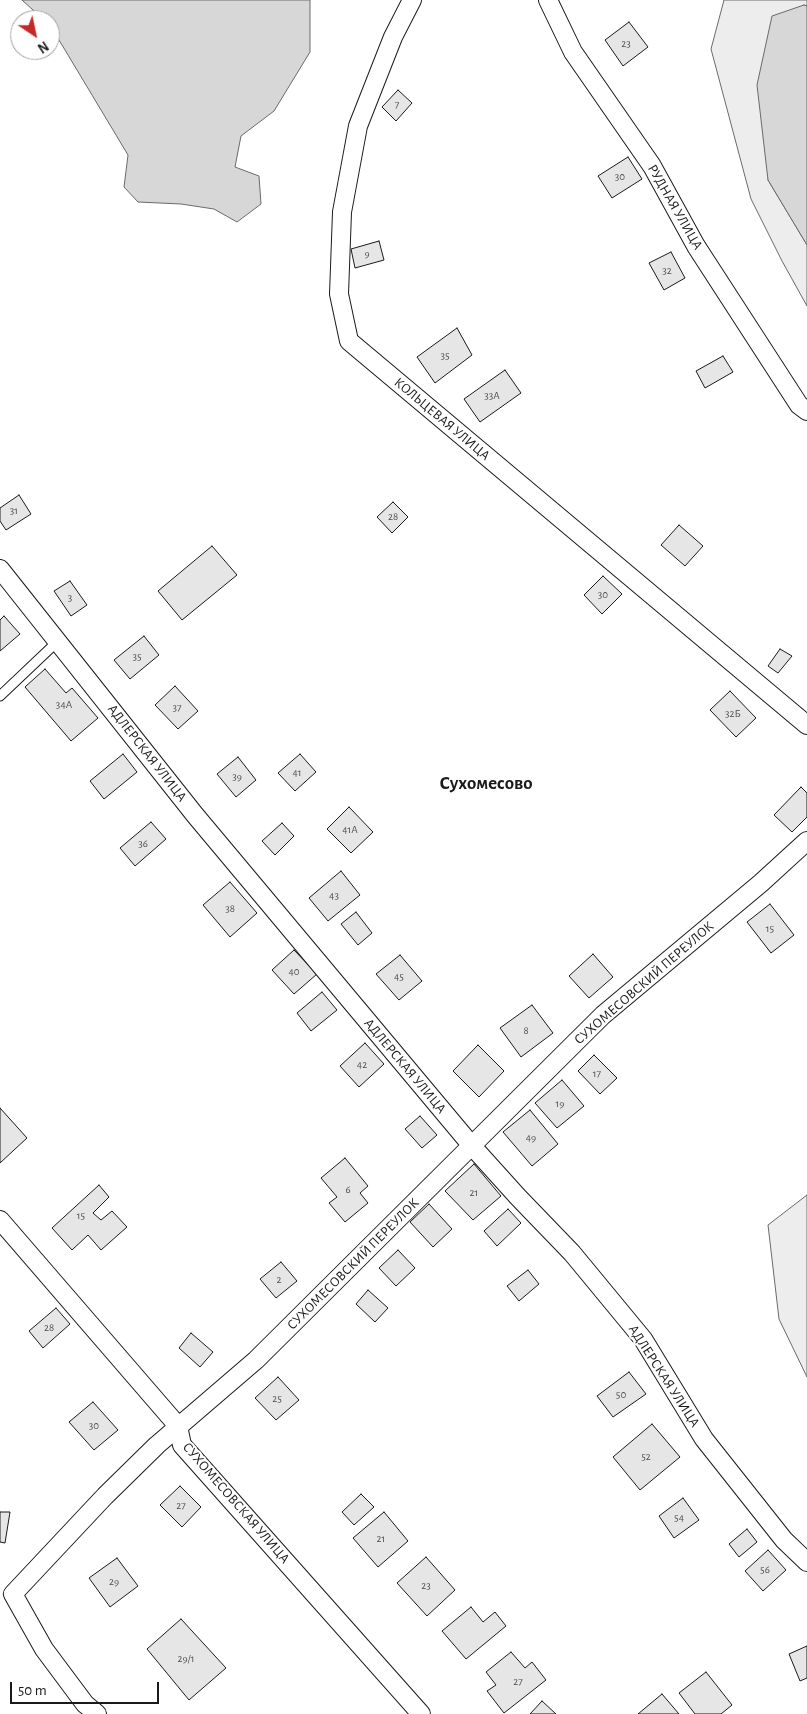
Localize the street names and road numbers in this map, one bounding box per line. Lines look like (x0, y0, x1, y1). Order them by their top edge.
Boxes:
street label: РУДНАЯ УЛИЦА (644, 161, 706, 253)
street label: КОЛЬЦЕВАЯ УЛИЦА (391, 374, 493, 464)
street label: АДЛЕРСКАЯ УЛИЦА (104, 701, 190, 805)
street label: СУХОМЕСОВСКИЙ ПЕРЕУЛОК (571, 918, 717, 1048)
street label: АДЛЕРСКАЯ УЛИЦА (360, 1015, 450, 1117)
street label: СУХОМЕСОВСКИЙ ПЕРЕУЛОК (284, 1195, 422, 1333)
street label: АДЛЕРСКАЯ УЛИЦА (625, 1322, 703, 1430)
street label: СУХОМЕСОВСКАЯ УЛИЦА (179, 1439, 293, 1567)

